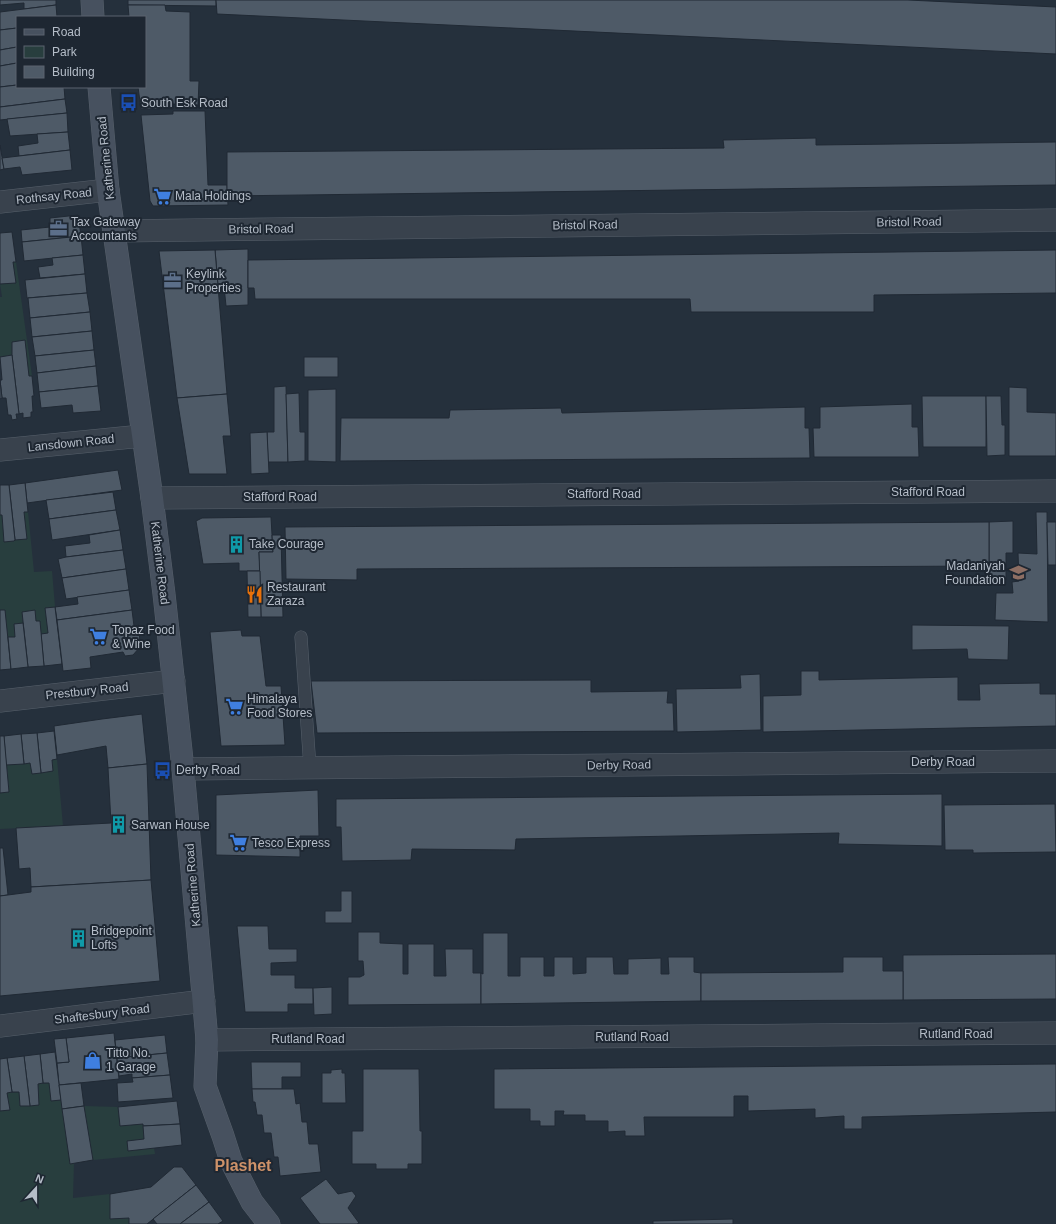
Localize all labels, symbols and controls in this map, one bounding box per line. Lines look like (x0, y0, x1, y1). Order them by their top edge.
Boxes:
legend (16, 16, 146, 88)
text: Road (52, 25, 81, 39)
text: Park (52, 45, 78, 59)
text: Building (52, 65, 95, 79)
bus stop icon: South Esk Road (118, 93, 138, 113)
place label: South Esk Road (141, 96, 228, 110)
street label: Katherine Road (95, 116, 117, 200)
street label: Rothsay Road (15, 185, 93, 207)
supermarket icon: Mala Holdings (152, 186, 172, 206)
place label: Mala Holdings (175, 189, 251, 203)
street label: Bristol Road (876, 214, 942, 230)
place label: Tax Gateway Accountants (71, 215, 140, 243)
street label: Bristol Road (552, 217, 618, 233)
office icon: Tax Gateway Accountants (48, 219, 68, 239)
street label: Bristol Road (228, 221, 294, 237)
place label: Keylink Properties (186, 267, 241, 295)
office icon: Keylink Properties (163, 271, 183, 291)
street label: Lansdown Road (27, 432, 115, 454)
street label: Stafford Road (891, 485, 965, 499)
street label: Stafford Road (567, 487, 641, 501)
street label: Stafford Road (243, 490, 317, 504)
street label: Katherine Road (148, 521, 172, 605)
building icon: Take Courage (226, 534, 246, 554)
place label: Take Courage (249, 537, 324, 551)
place label: Madaniyah Foundation (945, 559, 1005, 587)
school or university icon: Madaniyah Foundation (1008, 563, 1028, 583)
place label: Restaurant Zaraza (267, 580, 326, 608)
restaurant icon: Restaurant Zaraza (244, 584, 264, 604)
place label: Topaz Food & Wine (112, 623, 175, 651)
supermarket icon: Topaz Food & Wine (89, 627, 109, 647)
street label: Prestbury Road (45, 680, 129, 702)
place label: Himalaya Food Stores (247, 692, 312, 720)
supermarket icon: Himalaya Food Stores (224, 696, 244, 716)
street label: Derby Road (911, 755, 975, 769)
street label: Derby Road (587, 757, 651, 773)
bus stop icon: Derby Road (153, 760, 173, 780)
place label: Derby Road (176, 763, 240, 777)
building icon: Sarwan House (108, 815, 128, 835)
place label: Sarwan House (131, 818, 210, 832)
supermarket icon: Tesco Express (229, 833, 249, 853)
place label: Tesco Express (252, 836, 330, 850)
street label: Katherine Road (182, 843, 204, 927)
place label: Bridgepoint Lofts (91, 924, 152, 952)
building icon: Bridgepoint Lofts (68, 928, 88, 948)
street label: Shaftesbury Road (53, 1001, 151, 1027)
street label: Rutland Road (919, 1027, 993, 1041)
street label: Rutland Road (595, 1030, 669, 1044)
street label: Rutland Road (271, 1032, 345, 1046)
place label: Titto No. 1 Garage (106, 1046, 156, 1074)
shop icon: Titto No. 1 Garage (83, 1050, 103, 1070)
district label: Plashet (215, 1157, 272, 1174)
north arrow (16, 1168, 56, 1208)
text: N (34, 1172, 45, 1186)

